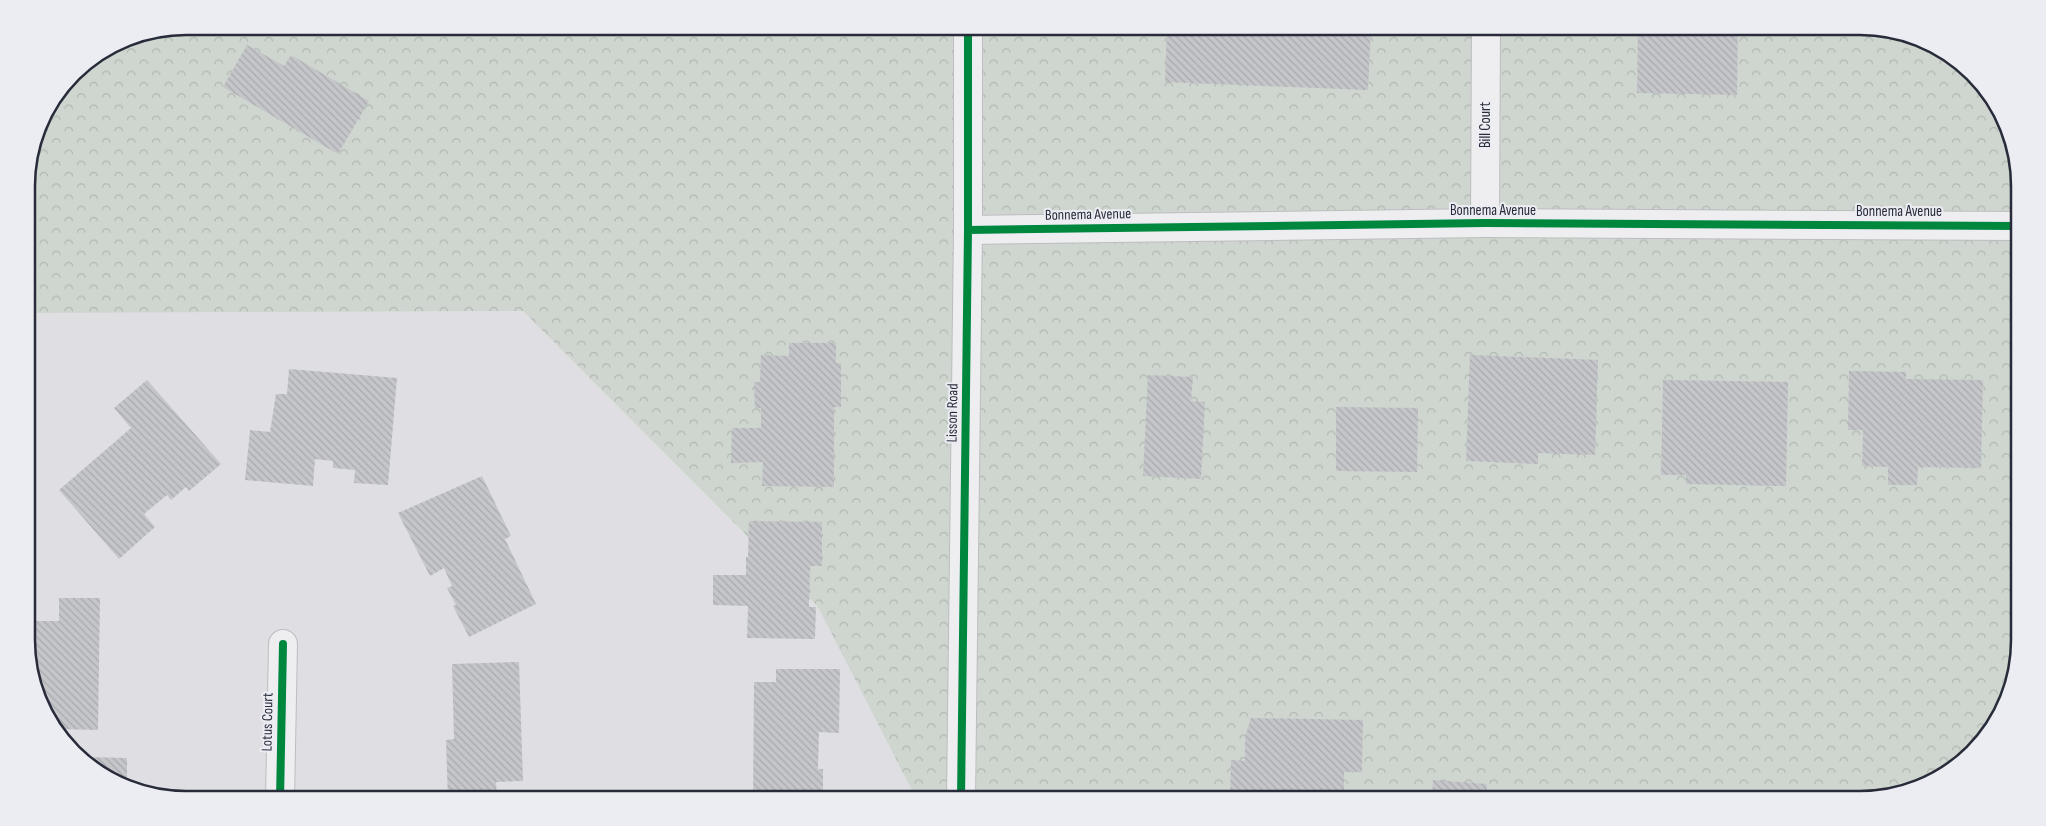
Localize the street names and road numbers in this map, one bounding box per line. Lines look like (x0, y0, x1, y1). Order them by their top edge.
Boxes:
street label: Bill Court (1476, 102, 1495, 148)
street label: Bonnema Avenue (1450, 201, 1536, 220)
street label: Bonnema Avenue (1856, 202, 1942, 221)
street label: Bonnema Avenue (1045, 204, 1131, 225)
street label: Lisson Road (942, 383, 963, 443)
street label: Lotus Court (257, 692, 278, 752)

